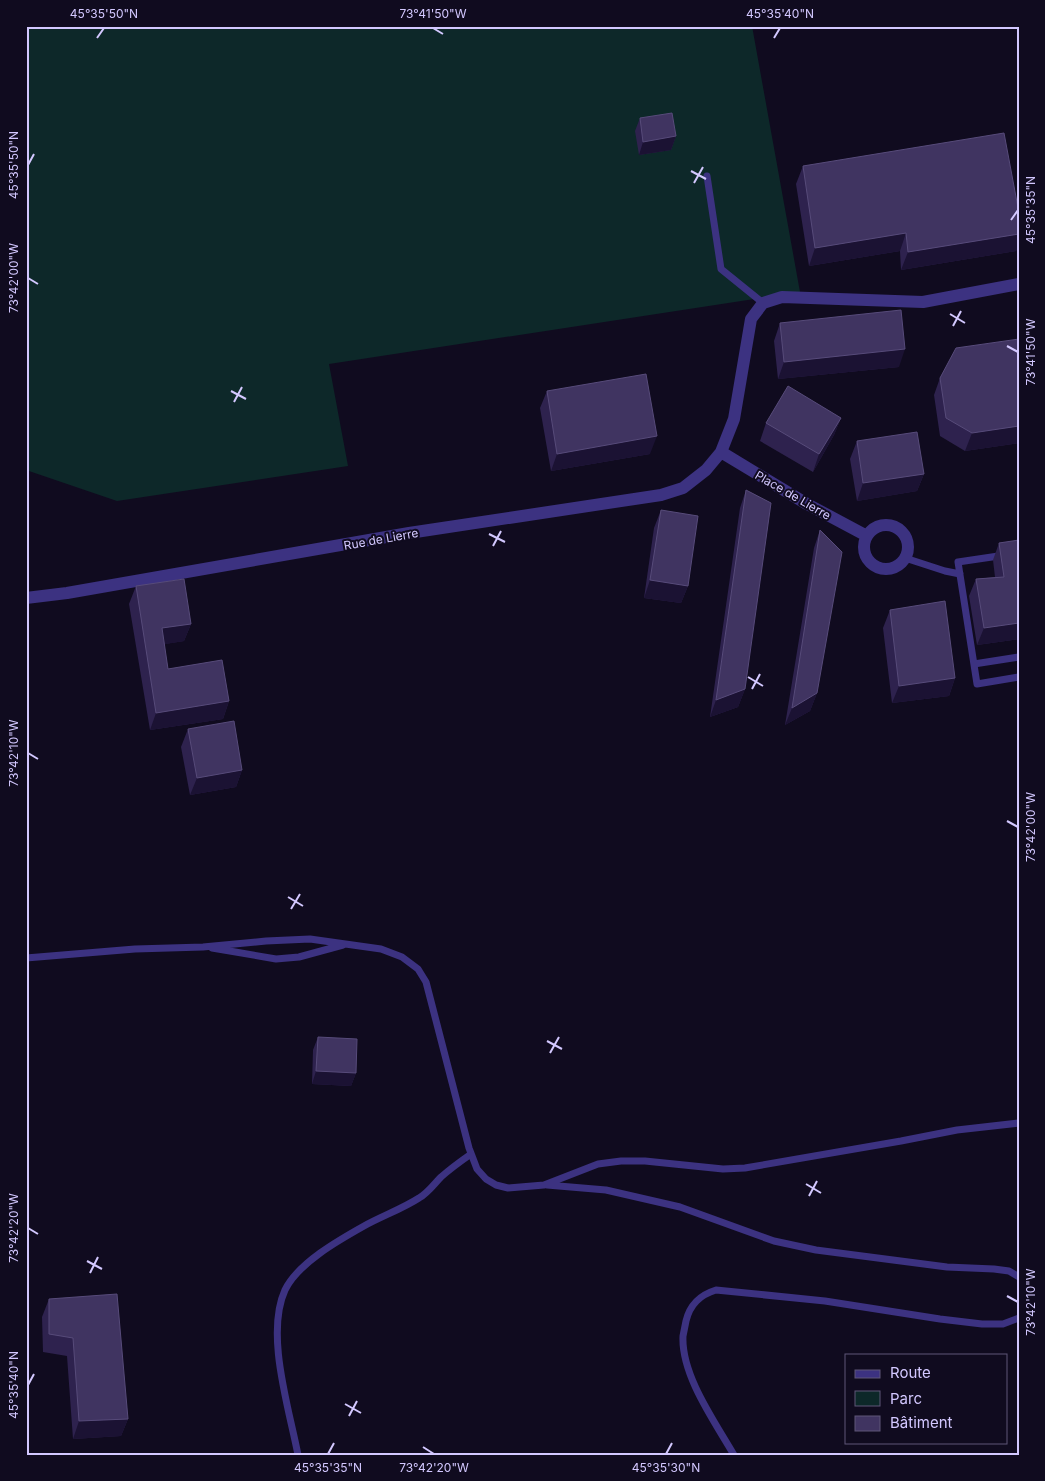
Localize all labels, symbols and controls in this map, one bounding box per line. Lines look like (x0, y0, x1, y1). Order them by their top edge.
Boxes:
text: 45°35'50"N (70, 6, 138, 21)
text: 73°41'50"W (399, 6, 467, 21)
text: 45°35'40"N (746, 6, 814, 21)
text: 45°35'50"N (6, 131, 21, 199)
text: 45°35'35"N (1023, 176, 1038, 244)
text: 73°42'00"W (6, 243, 21, 313)
text: 73°41'50"W (1023, 318, 1038, 386)
street label: Place de Lierre (752, 467, 834, 523)
street label: Rue de Lierre (342, 525, 420, 553)
text: 73°42'10"W (6, 719, 21, 787)
text: 73°42'00"W (1023, 792, 1038, 862)
text: 73°42'20"W (6, 1193, 21, 1263)
text: 73°42'10"W (1023, 1268, 1038, 1336)
text: 45°35'40"N (6, 1351, 21, 1419)
legend (845, 1354, 1008, 1444)
text: Route (890, 1363, 931, 1382)
text: Parc (890, 1389, 922, 1408)
text: Bâtiment (890, 1413, 953, 1432)
text: 45°35'35"N (294, 1460, 362, 1475)
text: 73°42'20"W (399, 1460, 469, 1475)
text: 45°35'30"N (632, 1460, 700, 1475)

